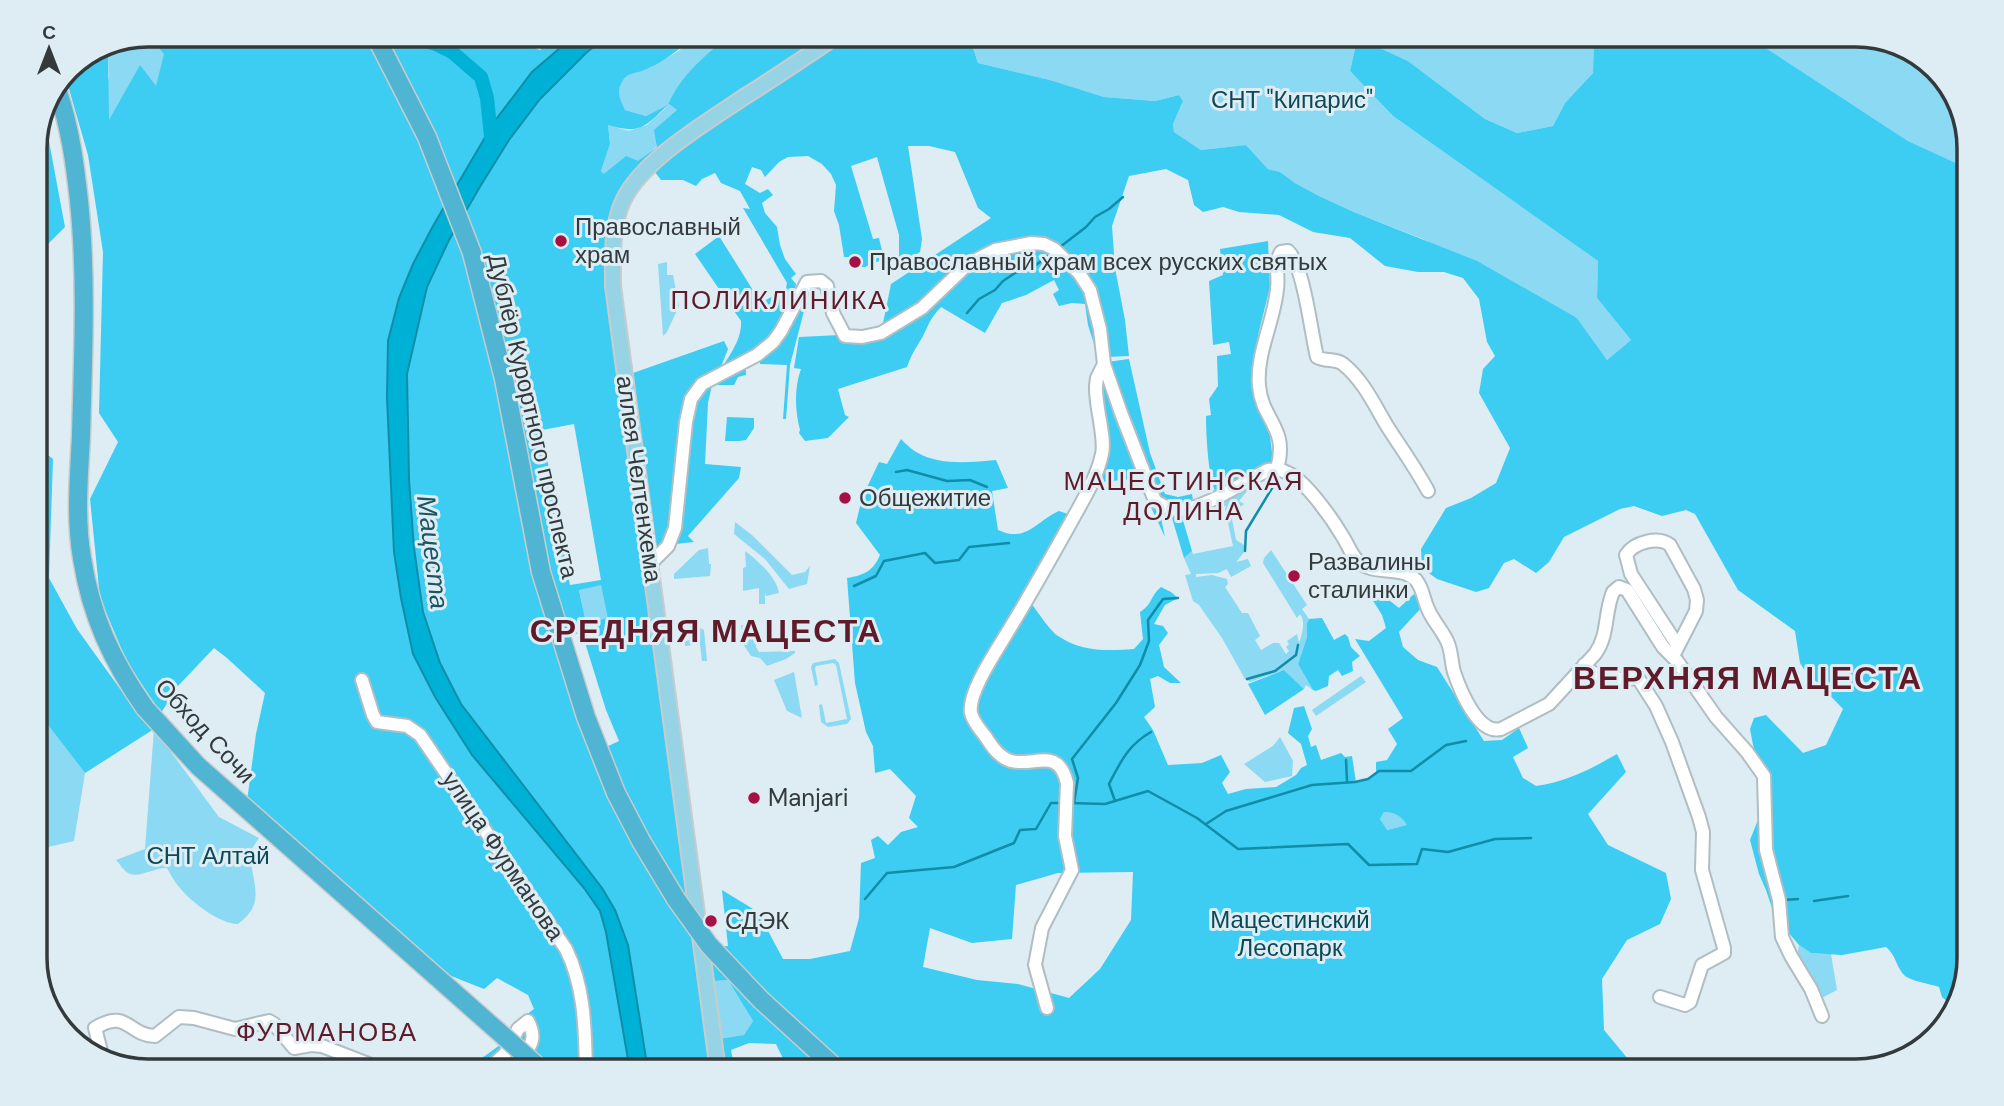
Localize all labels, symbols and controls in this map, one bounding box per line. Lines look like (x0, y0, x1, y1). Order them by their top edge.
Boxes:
north arrow (14, 14, 84, 84)
text: С (42, 20, 56, 45)
park label: СНТ "Кипарис" (1211, 84, 1373, 115)
place label: Православный храм (575, 211, 741, 270)
marker: Православный храм (553, 233, 569, 249)
place label: Православный храм всех русских святых (869, 246, 1327, 277)
street label: Дублёр Курортного проспекта (481, 250, 586, 582)
marker: Православный храм всех русских святых (847, 254, 863, 270)
district label: ПОЛИКЛИНИКА (670, 283, 888, 317)
street label: аллея Челтенхема (610, 373, 669, 585)
district label: МАЦЕСТИНСКАЯ ДОЛИНА (1064, 464, 1304, 528)
place label: Общежитие (859, 482, 991, 513)
marker: Общежитие (837, 490, 853, 506)
water label: Мацеста (409, 493, 457, 611)
place label: Развалины сталинки (1308, 546, 1431, 605)
marker: Развалины сталинки (1286, 568, 1302, 584)
district label: СРЕДНЯЯ МАЦЕСТА (530, 610, 882, 652)
district label: ВЕРХНЯЯ МАЦЕСТА (1573, 657, 1923, 699)
street label: Обход Сочи (149, 672, 262, 790)
street label: улица Фурманова (435, 765, 572, 947)
place label: Manjari (768, 782, 849, 813)
marker: Manjari (746, 790, 762, 806)
park label: СНТ Алтай (146, 840, 270, 871)
park label: Мацестинский Лесопарк (1210, 904, 1370, 963)
place label: СДЭК (725, 905, 789, 936)
marker: СДЭК (703, 913, 719, 929)
district label: ФУРМАНОВА (236, 1015, 418, 1049)

